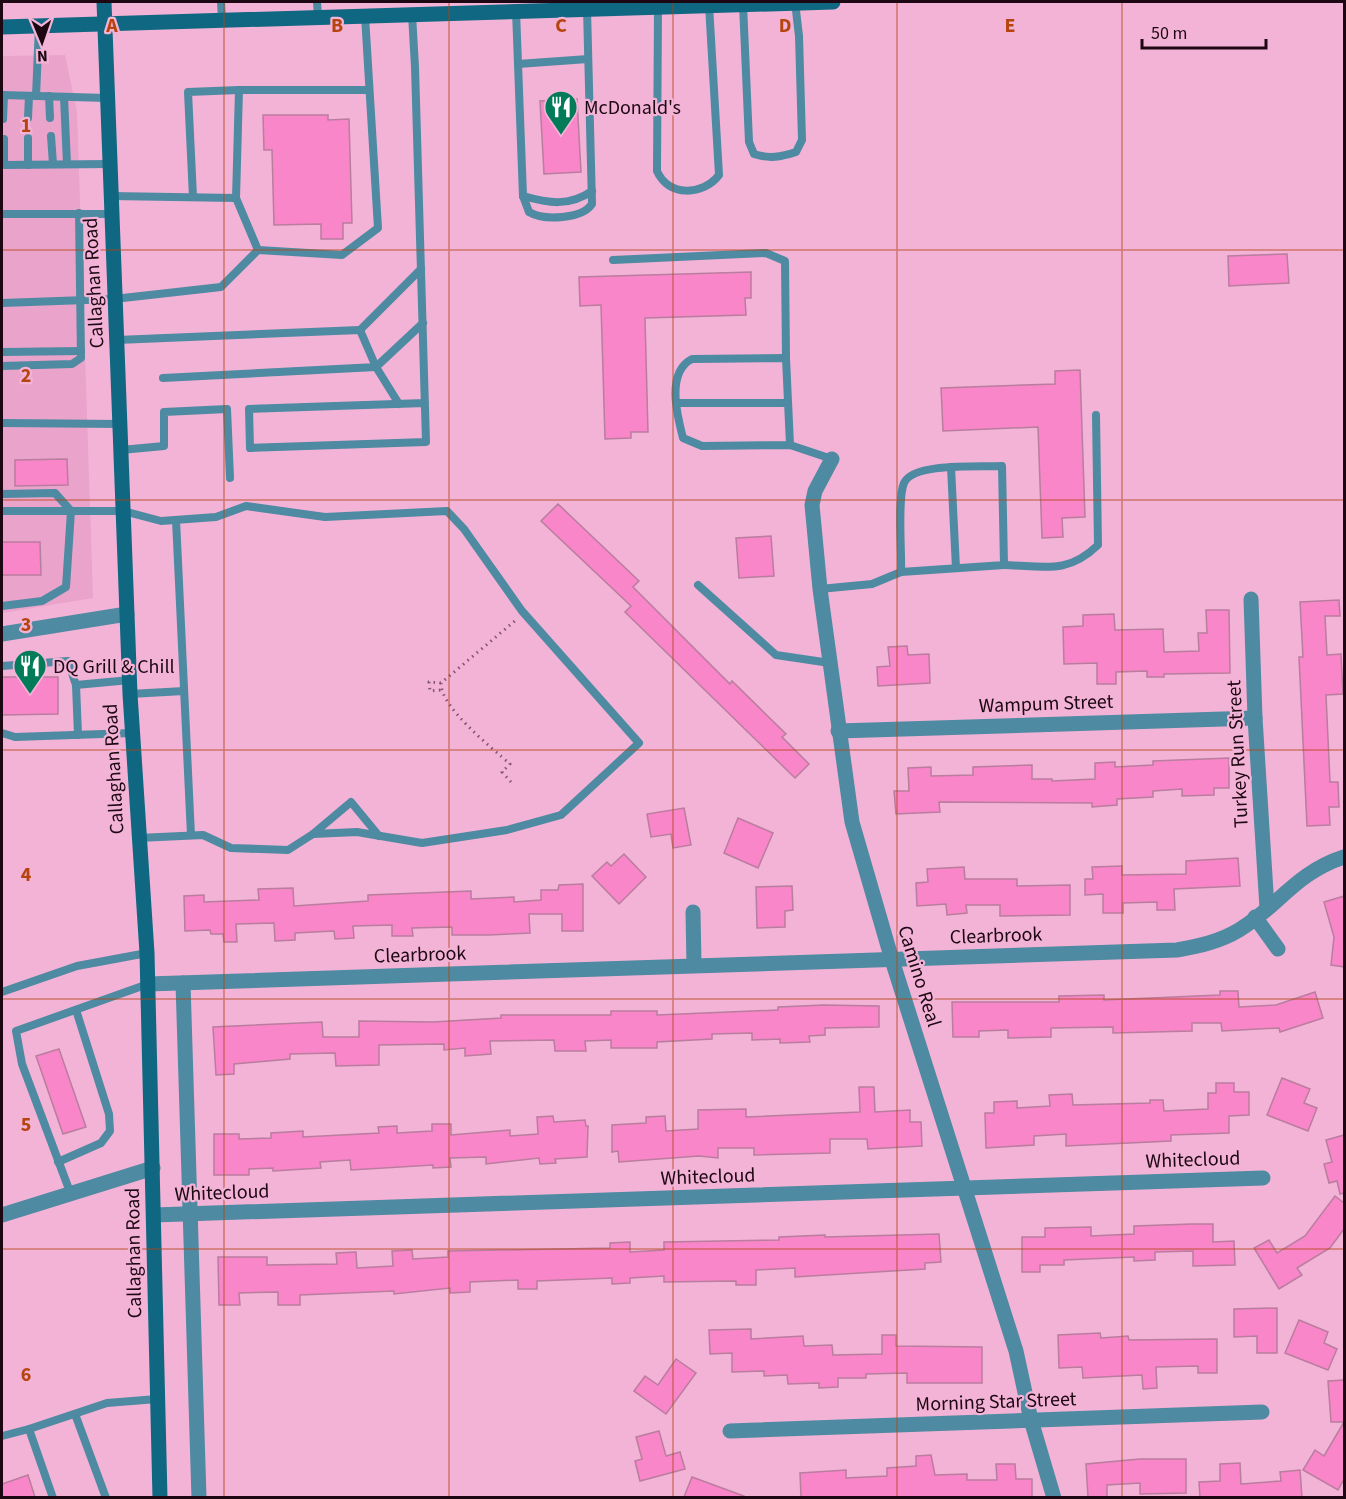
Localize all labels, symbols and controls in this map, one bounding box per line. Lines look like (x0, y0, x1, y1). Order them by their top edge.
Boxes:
north arrow (12, 12, 72, 72)
text: A (105, 12, 118, 40)
text: B (331, 12, 343, 40)
text: C (555, 12, 567, 40)
text: D (779, 12, 791, 40)
text: E (1005, 12, 1015, 40)
scale bar (1142, 12, 1266, 50)
text: 50 m (1151, 21, 1187, 46)
text: N (37, 45, 48, 67)
restaurant icon: McDonald's (543, 89, 579, 136)
place label: McDonald's (584, 94, 681, 122)
text: 1 (21, 112, 31, 140)
street label: Callaghan Road (77, 217, 111, 349)
text: 2 (21, 362, 31, 390)
text: 3 (21, 611, 31, 639)
restaurant icon: DQ Grill & Chill (12, 648, 48, 695)
place label: DQ Grill & Chill (53, 653, 175, 681)
street label: Turkey Run Street (1220, 679, 1256, 828)
street label: Wampum Street (978, 688, 1114, 720)
street label: Callaghan Road (97, 703, 131, 835)
text: 4 (21, 861, 32, 889)
street label: Clearbrook (949, 920, 1043, 952)
street label: Camino Real (890, 922, 948, 1030)
street label: Clearbrook (373, 939, 467, 971)
text: 5 (21, 1111, 31, 1139)
street label: Whitecloud (1145, 1144, 1241, 1176)
street label: Whitecloud (660, 1161, 756, 1193)
street label: Whitecloud (174, 1177, 270, 1209)
street label: Callaghan Road (119, 1187, 149, 1319)
text: 6 (21, 1361, 31, 1389)
street label: Morning Star Street (915, 1385, 1077, 1419)

